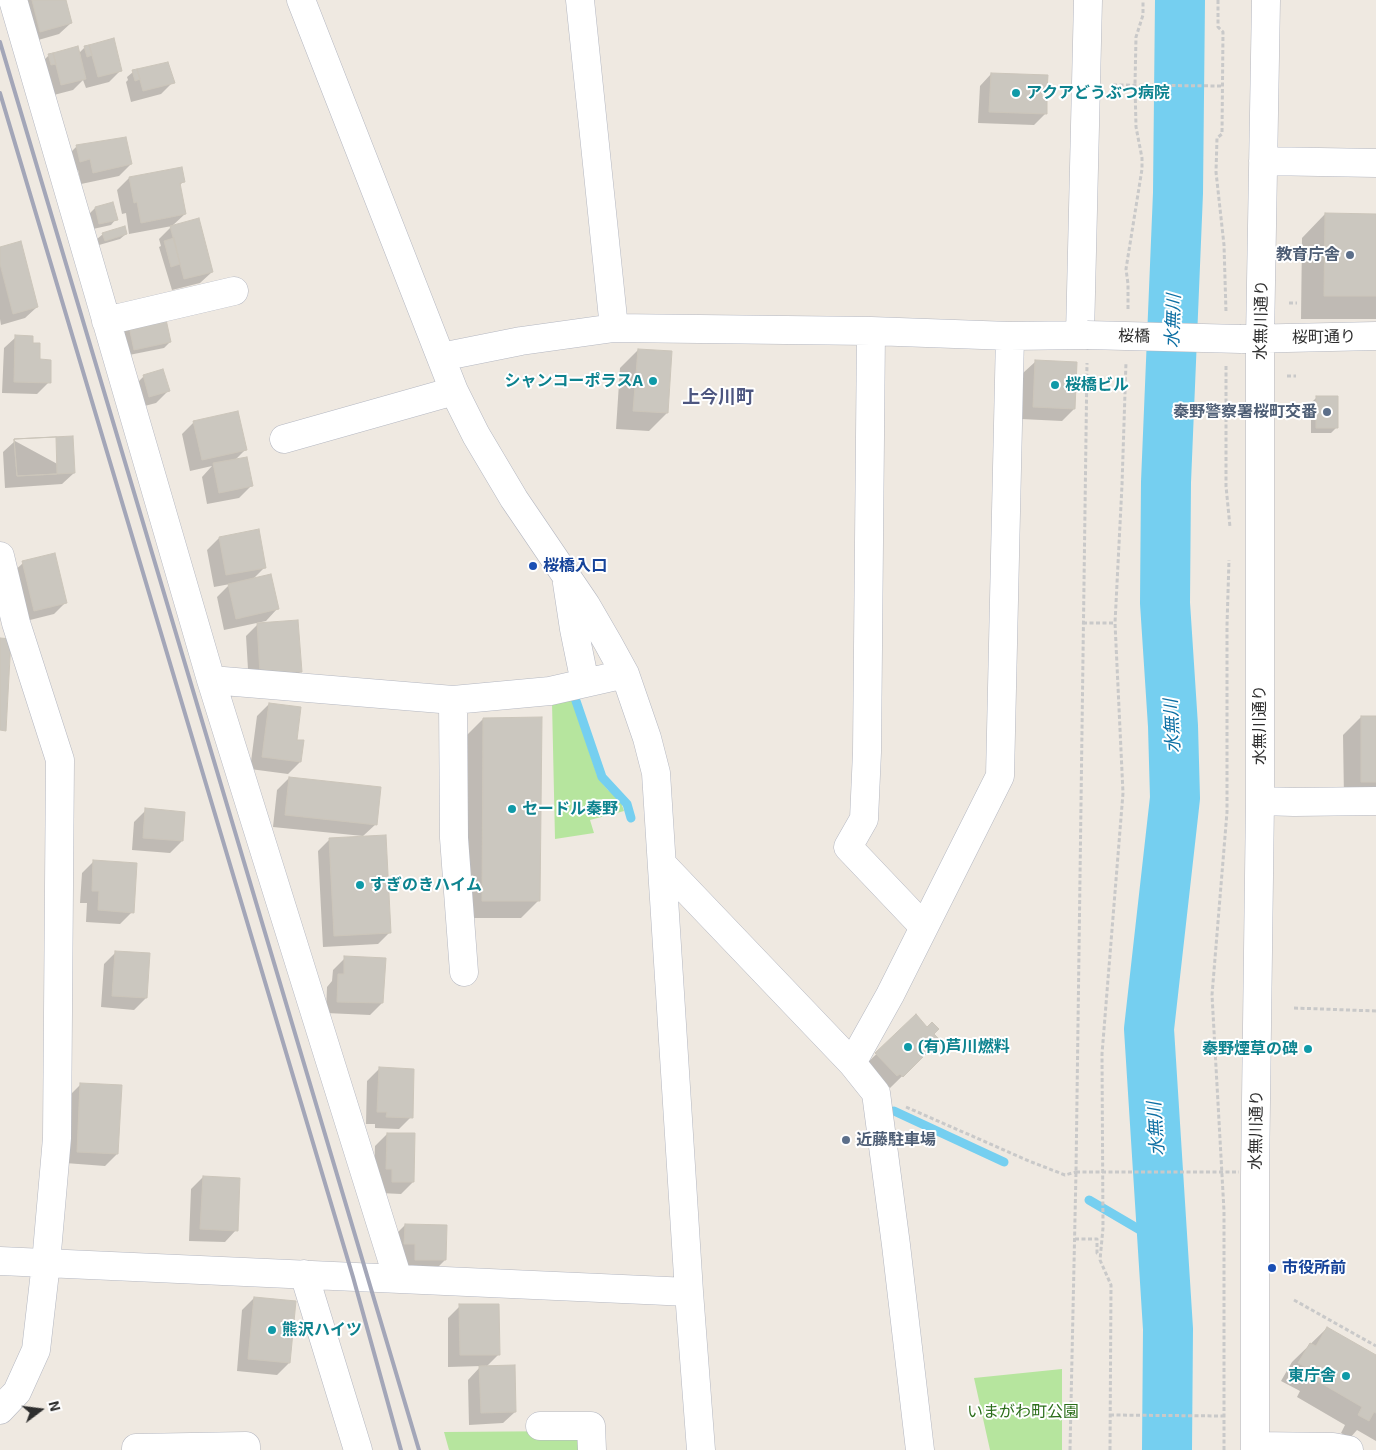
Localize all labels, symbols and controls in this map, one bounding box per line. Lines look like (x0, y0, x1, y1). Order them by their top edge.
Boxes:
place label: アクアどうぶつ病院 (1026, 83, 1170, 103)
marker: アクアどうぶつ病院 (1010, 87, 1022, 99)
place label: 教育庁舎 (1276, 245, 1340, 265)
marker: 教育庁舎 (1344, 249, 1356, 261)
street label: 水無川通り (1251, 280, 1271, 360)
water label: 水無川 (1161, 294, 1185, 348)
street label: 桜橋 (1118, 326, 1150, 346)
street label: 桜町通り (1292, 327, 1356, 347)
place label: シャンコーポラスA (505, 371, 643, 391)
marker: シャンコーポラスA (647, 375, 659, 387)
place label: 桜橋ビル (1065, 375, 1129, 395)
marker: 桜橋ビル (1049, 379, 1061, 391)
district label: 上今川町 (682, 386, 754, 408)
place label: 秦野警察署桜町交番 (1173, 402, 1317, 422)
marker: 秦野警察署桜町交番 (1321, 406, 1333, 418)
place label: 桜橋入口 (543, 556, 607, 576)
marker: 桜橋入口 (527, 560, 539, 572)
street label: 水無川通り (1250, 685, 1270, 765)
water label: 水無川 (1160, 698, 1184, 754)
place label: セードル秦野 (522, 799, 618, 819)
marker: セードル秦野 (506, 803, 518, 815)
place label: すぎのきハイム (370, 875, 482, 895)
marker: すぎのきハイム (354, 879, 366, 891)
place label: (有)芦川燃料 (918, 1037, 1010, 1057)
place label: 秦野煙草の碑 (1202, 1039, 1298, 1059)
marker: (有)芦川燃料 (902, 1041, 914, 1053)
marker: 秦野煙草の碑 (1302, 1043, 1314, 1055)
street label: 水無川通り (1246, 1090, 1266, 1170)
water label: 水無川 (1143, 1101, 1169, 1157)
place label: 近藤駐車場 (856, 1130, 936, 1150)
marker: 近藤駐車場 (840, 1134, 852, 1146)
place label: 市役所前 (1282, 1258, 1346, 1278)
marker: 市役所前 (1266, 1262, 1278, 1274)
place label: 熊沢ハイツ (282, 1320, 362, 1340)
marker: 熊沢ハイツ (266, 1324, 278, 1336)
place label: 東庁舎 (1288, 1366, 1336, 1386)
marker: 東庁舎 (1340, 1370, 1352, 1382)
north arrow (15, 1385, 65, 1435)
text: N (45, 1399, 64, 1413)
park label: いまがわ町公園 (967, 1402, 1079, 1422)

